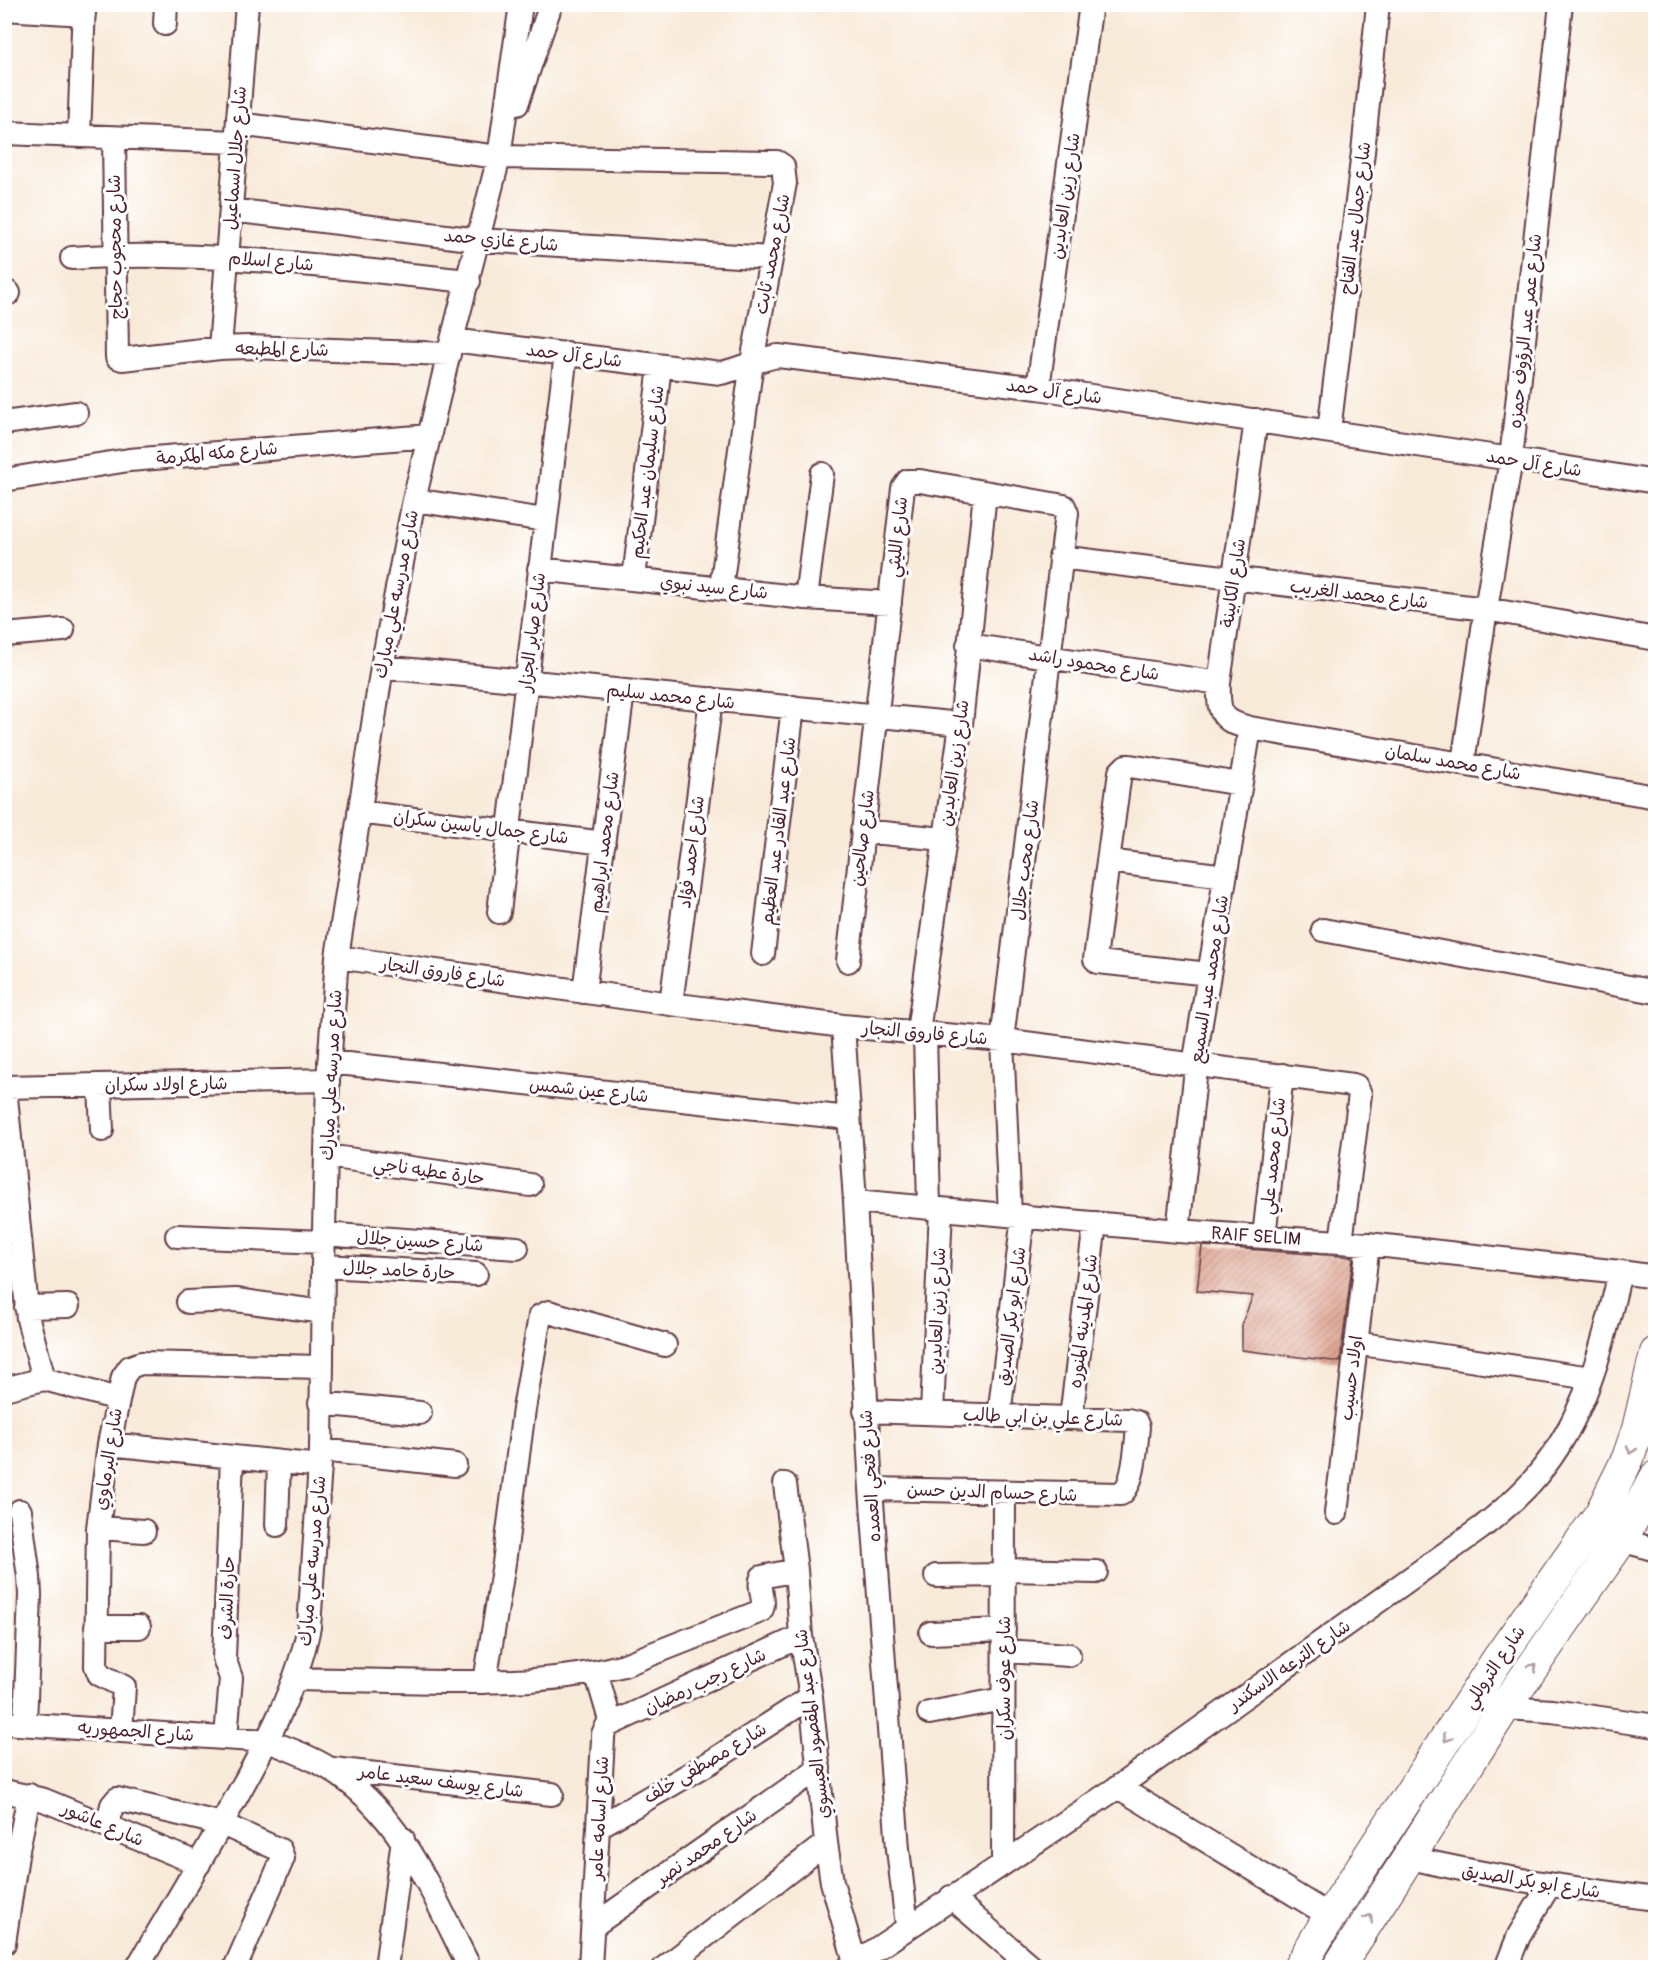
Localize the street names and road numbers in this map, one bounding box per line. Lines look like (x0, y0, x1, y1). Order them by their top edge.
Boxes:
street label: شارع جلال اسماعيل (219, 85, 252, 231)
street label: شارع زين العابدين (1045, 131, 1086, 261)
street label: شارع جمال عبد الفتاح (1335, 140, 1376, 296)
street label: شارع محجوب حجاج (103, 174, 128, 320)
street label: شارع محمد ثابت (750, 192, 795, 316)
street label: شارع غازي حمد (443, 224, 559, 258)
street label: شارع عمر عبد الرؤوف حمزه (1504, 232, 1547, 430)
street label: شارع اسلام (227, 246, 315, 279)
street label: شارع المطبعه (235, 337, 329, 362)
street label: شارع آل حمد (525, 338, 623, 373)
street label: شارع آل حمد (1004, 373, 1103, 410)
street label: شارع سليمان عبد الحكيم (625, 384, 672, 560)
street label: شارع مكه المكرمة (155, 437, 279, 470)
street label: شارع آل حمد (1484, 445, 1583, 482)
street label: شارع الليثي (882, 495, 917, 579)
street label: شارع مدرسه علي مبارك (369, 508, 428, 681)
street label: شارع الكابينة (1216, 537, 1251, 629)
street label: شارع سيد نبوي (659, 570, 769, 606)
street label: شارع صابر الجزار (514, 571, 551, 695)
street label: شارع محمد الغريب (1288, 575, 1429, 614)
street label: شارع محمود راشد (1027, 643, 1161, 686)
street label: شارع محمد سليم (605, 678, 736, 717)
street label: شارع زين العابدين (934, 698, 975, 828)
street label: شارع عبد القادر عبد العظيم (756, 736, 803, 927)
street label: شارع محمد سلمان (1383, 739, 1523, 786)
street label: شارع محمد ابراهيم (584, 770, 627, 914)
street label: شارع صالحين (845, 788, 880, 888)
street label: شارع احمد فؤاد (673, 794, 710, 910)
street label: شارع محب جلال (1007, 798, 1044, 922)
street label: شارع جمال ياسين سكران (392, 805, 570, 850)
street label: شارع محمد عبد السميع (1185, 893, 1235, 1065)
street label: شارع فاروق النجار (377, 952, 507, 993)
street label: شارع مدرسه علي مبارك (316, 989, 351, 1161)
street label: شارع فاروق النجار (859, 1016, 989, 1050)
street label: شارع اولاد سكران (104, 1072, 228, 1097)
street label: شارع عين شمس (528, 1073, 650, 1108)
street label: شارع محمد علي (1256, 1096, 1295, 1216)
street label: حارة عطيه ناجي (371, 1152, 486, 1195)
street label: RAIF SELIM (1210, 1222, 1302, 1251)
street label: شارع حسين جلال (356, 1226, 484, 1257)
street label: شارع ابو بكر الصديق (992, 1245, 1031, 1387)
street label: شارع زين العابدين (924, 1247, 951, 1375)
street label: شارع المدينه المنوره (1064, 1253, 1103, 1390)
street label: حارة حامد جلال (342, 1256, 456, 1285)
street label: اولاد حسيب (1335, 1334, 1368, 1422)
street label: شارع علي بن ابي طالب (962, 1403, 1123, 1436)
street label: شارع البرماوي (89, 1406, 129, 1512)
street label: شارع فتحي العمده (854, 1409, 891, 1543)
street label: شارع مدرسه علي مبارك (294, 1475, 335, 1648)
street label: شارع حسام الدين حسن (906, 1478, 1078, 1509)
street label: حارة الشرف (215, 1556, 240, 1640)
street label: شارع الترعه الاسكندر (1222, 1615, 1355, 1717)
street label: شارع عوف سكران (993, 1616, 1016, 1740)
street label: شارع التروللي (1458, 1621, 1534, 1716)
street label: شارع عبد المقصود العيسوي (789, 1628, 837, 1820)
street label: شارع رجب رمضان (641, 1643, 770, 1720)
street label: شارع الجمهوريه (77, 1716, 195, 1747)
street label: شارع مصطفى خلف (639, 1718, 771, 1809)
street label: شارع اسامه عامر (585, 1756, 614, 1883)
street label: شارع يوسف سعيد عامر (355, 1760, 525, 1803)
street label: شارع عاشور (57, 1796, 147, 1852)
street label: شارع محمد نصر (649, 1804, 762, 1892)
street label: شارع ابو بكر الصديق (1460, 1859, 1602, 1904)

